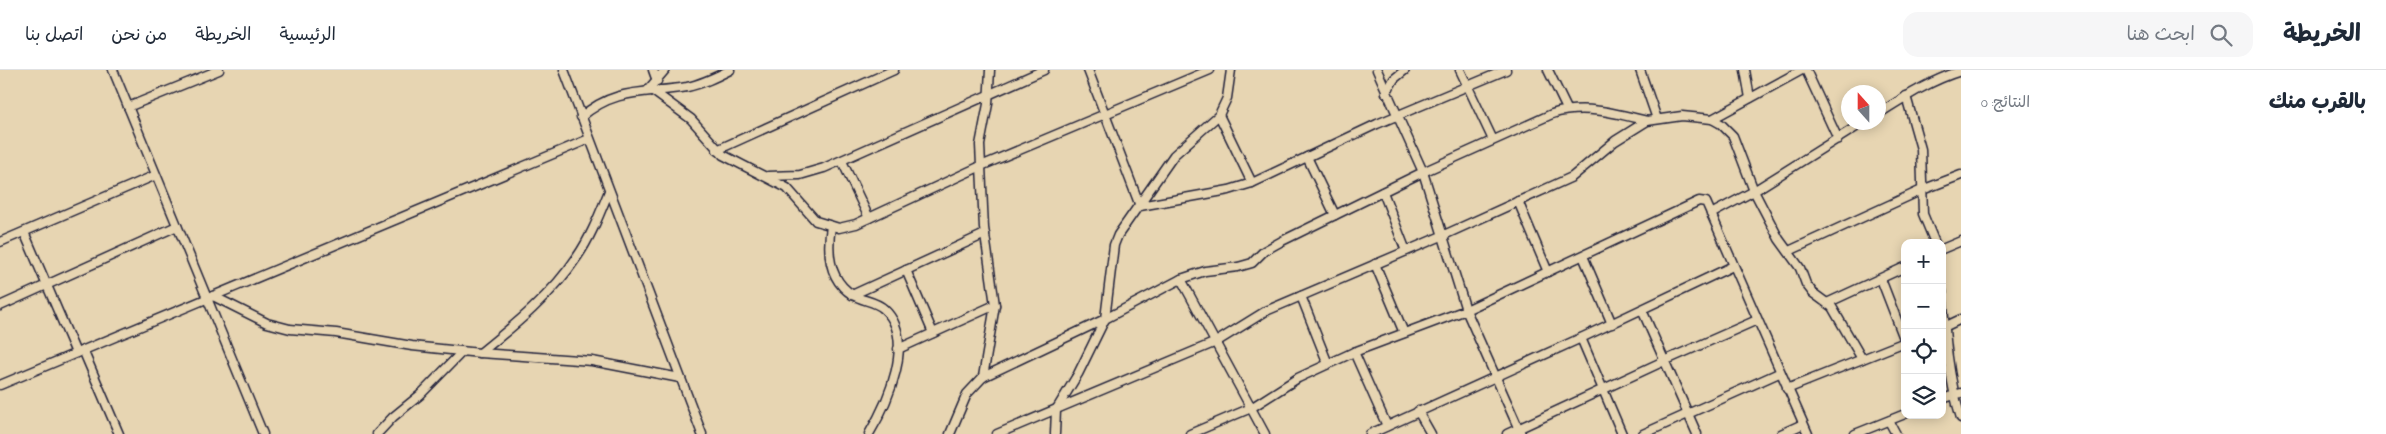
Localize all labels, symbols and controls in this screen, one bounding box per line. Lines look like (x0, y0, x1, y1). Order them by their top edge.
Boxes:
search box (1903, 12, 2253, 57)
text: الخريطة (2283, 18, 2361, 53)
icon: search (2207, 21, 2235, 49)
text: ابحث هنا (2127, 22, 2195, 49)
text: اتصل بنا (25, 23, 83, 49)
text: من نحن (111, 23, 167, 49)
text: الخريطة (195, 23, 251, 49)
text: الرئيسية (279, 23, 336, 49)
north arrow (1841, 85, 1886, 130)
text: بالقرب منك (2269, 88, 2366, 118)
text: النتائج: 0 (1981, 91, 2030, 115)
map controls (1901, 239, 1946, 419)
button: + (1901, 239, 1946, 284)
button: − (1901, 284, 1946, 329)
button: locate (1901, 329, 1946, 374)
button: layers (1901, 374, 1946, 419)

